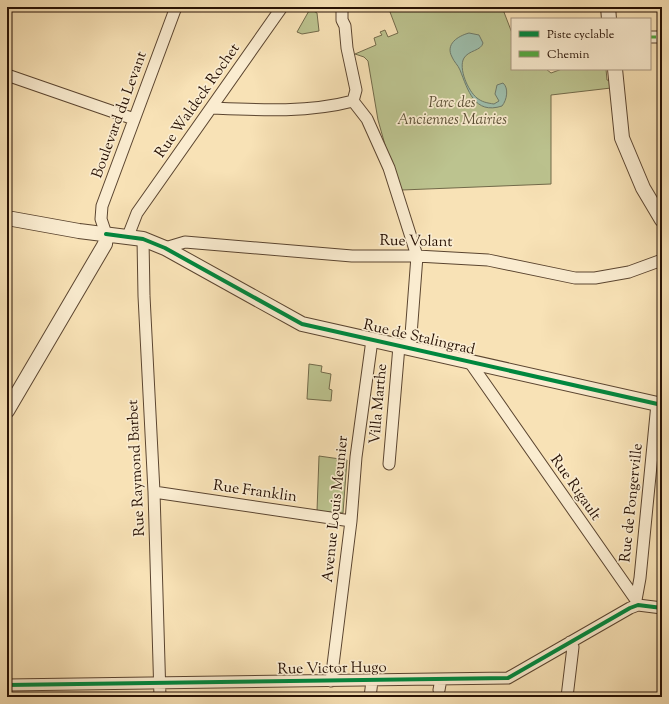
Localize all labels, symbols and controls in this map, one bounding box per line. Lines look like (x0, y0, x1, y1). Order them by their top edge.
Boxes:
legend (511, 18, 651, 70)
text: Piste cyclable (547, 26, 615, 44)
street label: Rue Waldeck Rochet (151, 40, 245, 162)
text: Chemin (547, 46, 590, 64)
street label: Boulevard du Levant (87, 49, 153, 181)
park label: Parc des Anciennes Mairies (397, 93, 507, 131)
street label: Rue Volant (379, 231, 453, 253)
street label: Rue de Stalingrad (361, 315, 477, 361)
street label: Villa Marthe (365, 363, 393, 445)
street label: Rue Raymond Barbet (123, 399, 151, 537)
street label: Avenue Louis Meunier (318, 434, 354, 583)
street label: Rue de Pongerville (615, 442, 649, 564)
street label: Rue Rigault (545, 451, 605, 525)
street label: Rue Franklin (212, 476, 298, 508)
street label: Rue Victor Hugo (277, 658, 387, 680)

